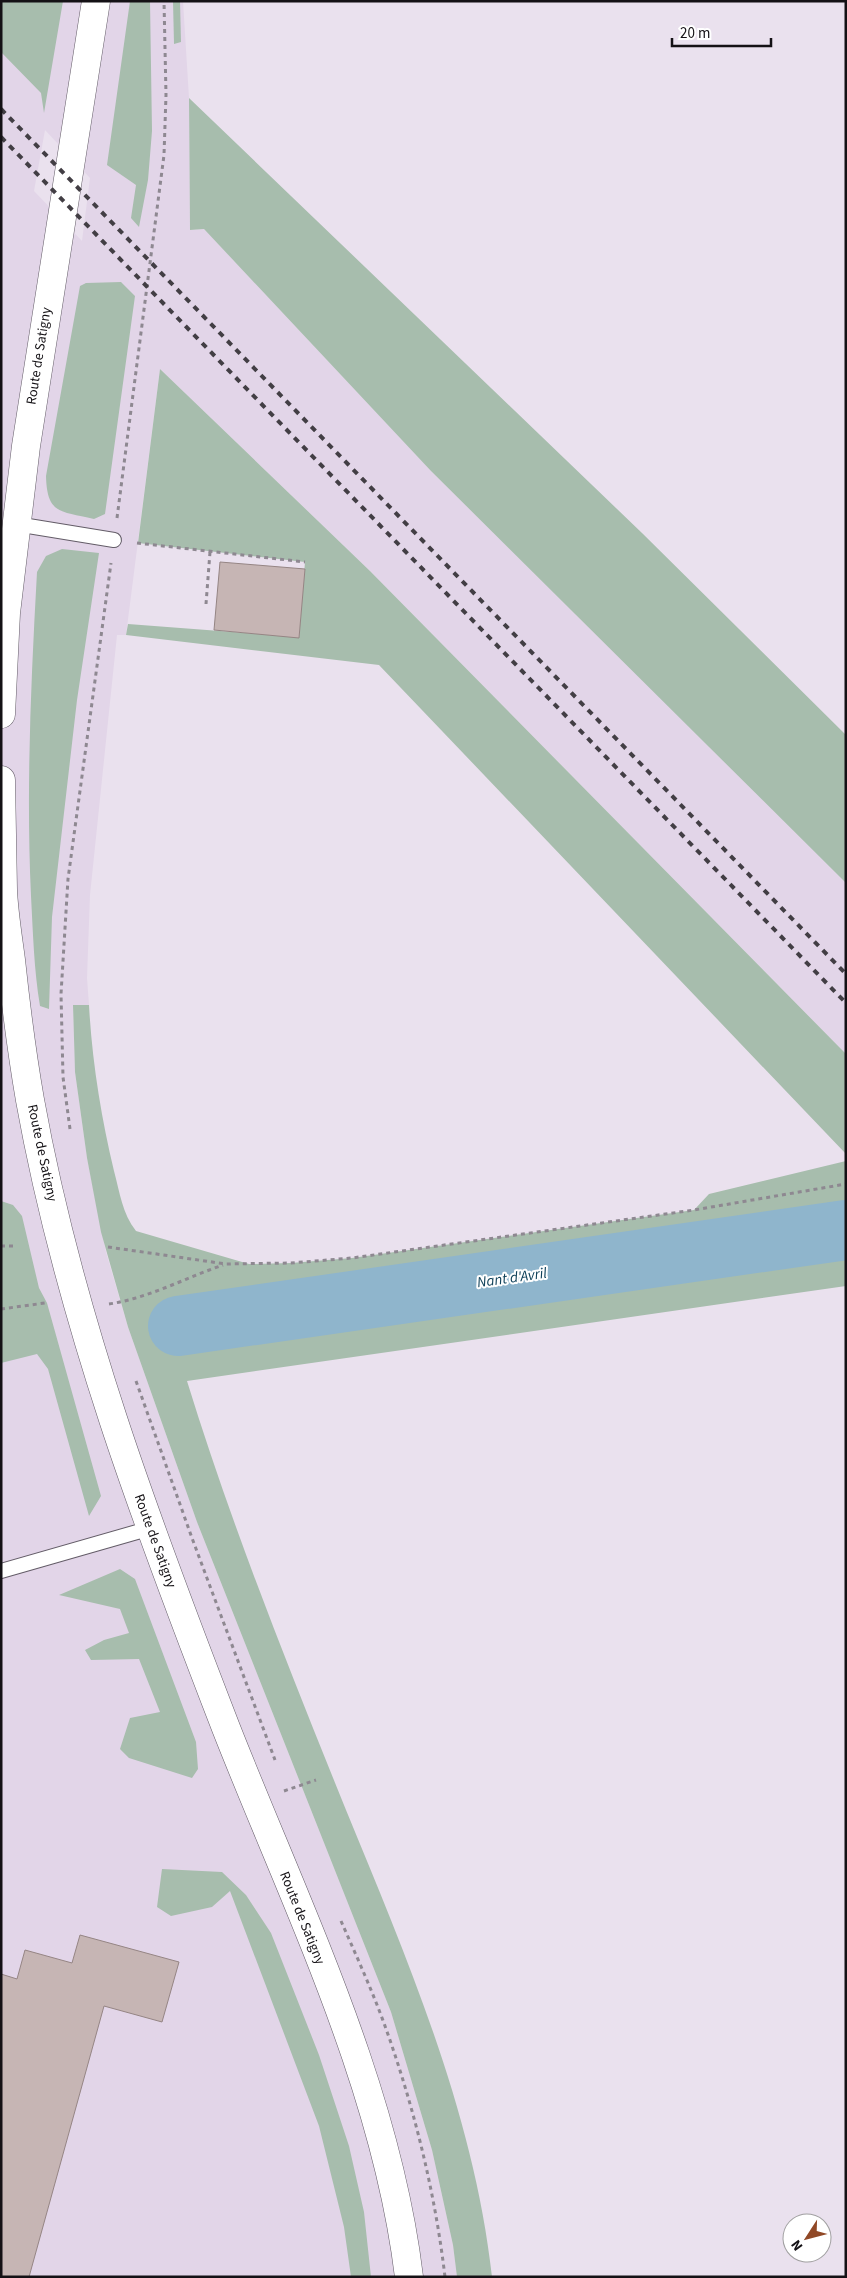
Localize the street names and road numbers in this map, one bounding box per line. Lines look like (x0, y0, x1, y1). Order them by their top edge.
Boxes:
street label: Route de Satigny (21, 305, 57, 406)
street label: Route de Satigny (22, 1103, 62, 1204)
street label: Route de Satigny (129, 1491, 181, 1591)
street label: Route de Satigny (274, 1869, 330, 1968)

